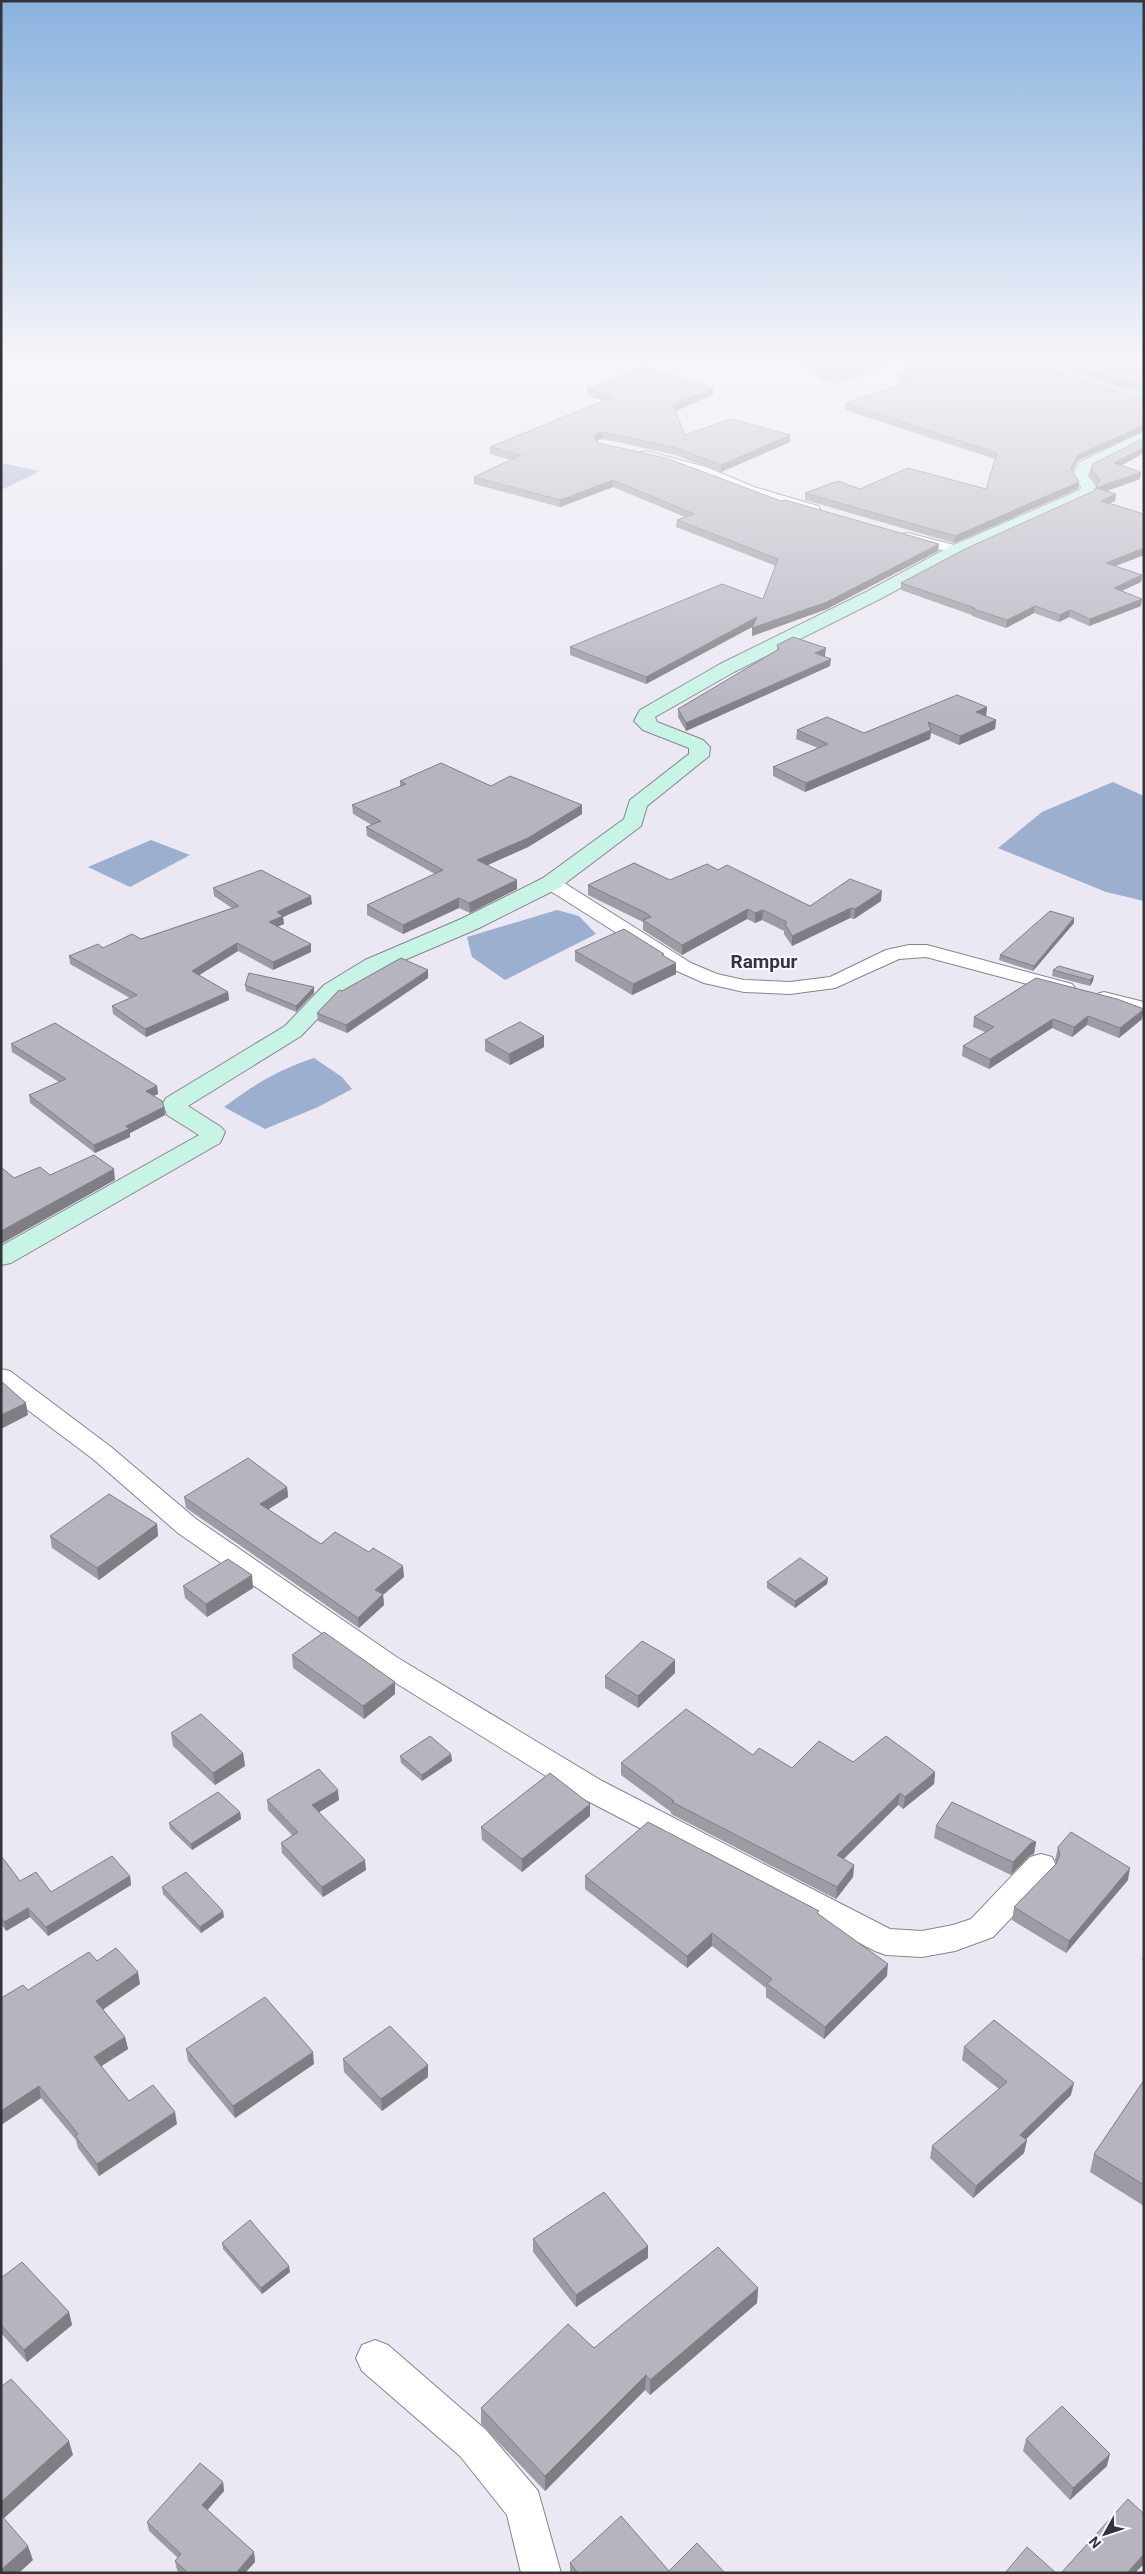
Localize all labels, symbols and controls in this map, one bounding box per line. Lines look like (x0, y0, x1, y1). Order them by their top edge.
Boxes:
district label: Rampur (730, 950, 798, 973)
north arrow (1080, 2509, 1130, 2559)
text: N (1086, 2533, 1104, 2551)

